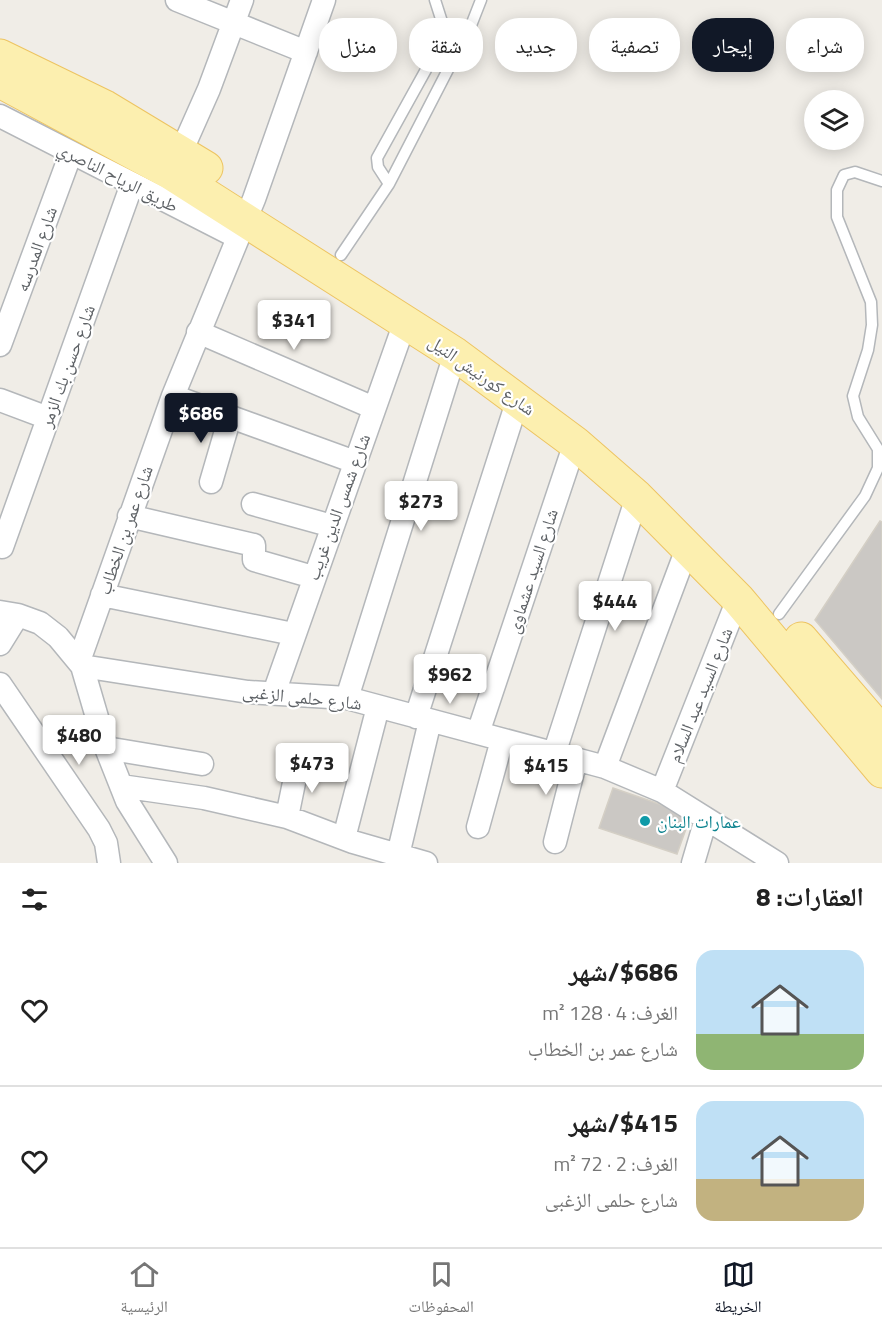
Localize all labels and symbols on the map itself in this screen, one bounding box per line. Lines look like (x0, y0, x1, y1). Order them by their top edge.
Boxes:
street label: طريق الرياح الناصري (52, 135, 183, 221)
street label: شارع المدرسه (8, 202, 64, 296)
pin: $341 (258, 300, 330, 351)
street label: شارع حسن بك الزمر (32, 301, 102, 432)
street label: شارع كورنيش النيل (423, 328, 541, 422)
pin: $686 (165, 393, 237, 444)
street label: شارع شمس الدين غريب (299, 430, 377, 584)
street label: شارع عمر بن الخطاب (90, 462, 160, 598)
pin: $273 (385, 481, 457, 532)
street label: شارع السيد عشماوى (499, 505, 565, 637)
pin: $444 (579, 581, 651, 632)
street label: شارع السيد عبد السلام (661, 623, 739, 767)
pin: $962 (414, 654, 486, 705)
street label: شارع حلمى الزغبى (241, 677, 363, 717)
pin: $480 (43, 715, 115, 766)
pin: $473 (276, 743, 348, 794)
pin: $415 (510, 745, 582, 796)
place label: عمارات البنان (657, 808, 741, 835)
marker: عمارات البنان (638, 814, 652, 828)

